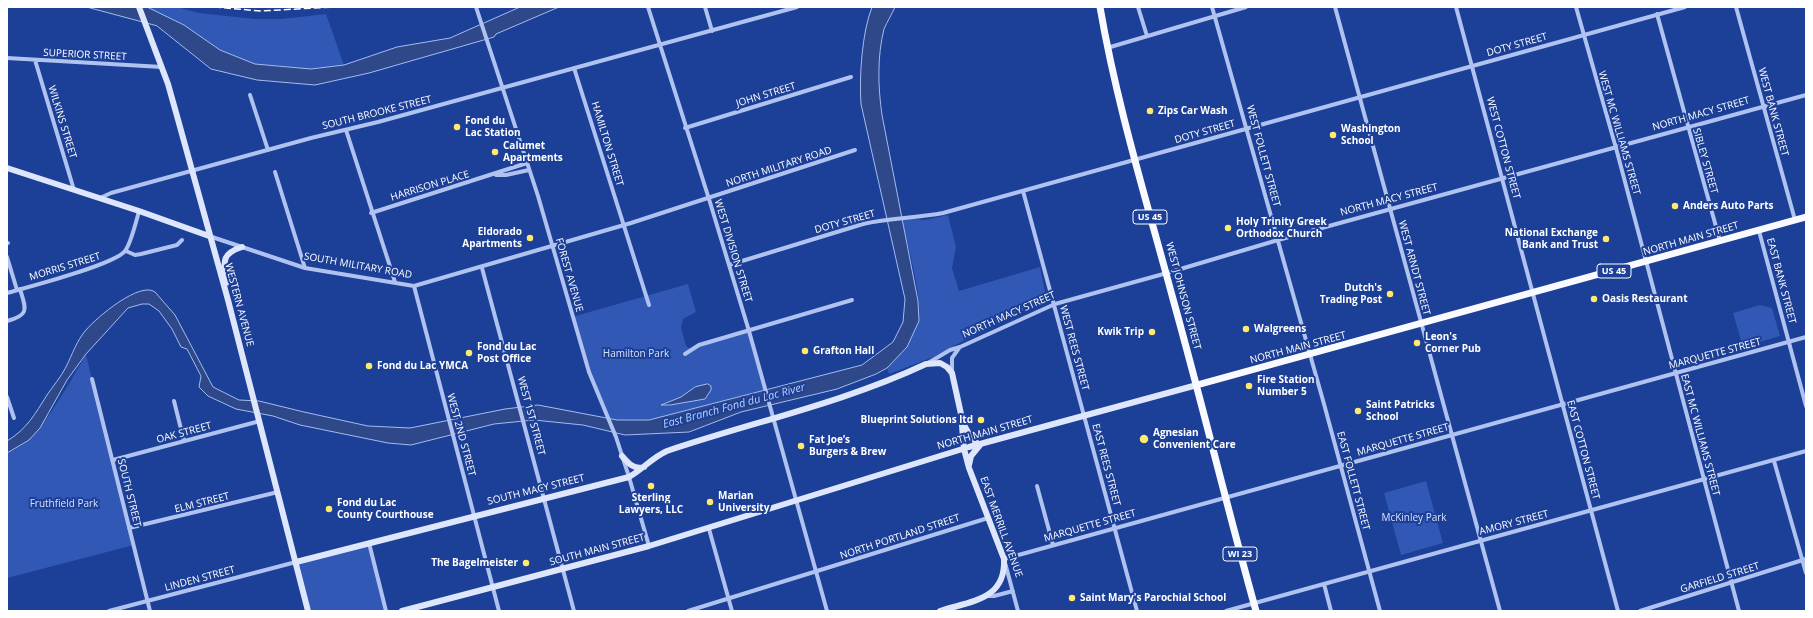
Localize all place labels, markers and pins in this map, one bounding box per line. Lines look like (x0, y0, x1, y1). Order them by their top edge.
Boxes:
place label: Zips Car Wash (1158, 105, 1228, 117)
marker: Zips Car Wash (1145, 106, 1155, 116)
place label: Fond du Lac Station (465, 115, 520, 138)
marker: Fond du Lac Station (452, 122, 462, 132)
place label: Washington School (1341, 123, 1401, 146)
marker: Washington School (1328, 130, 1338, 140)
place label: Calumet Apartments (503, 140, 563, 164)
marker: Calumet Apartments (490, 147, 500, 157)
place label: Anders Auto Parts (1683, 200, 1774, 212)
marker: Anders Auto Parts (1670, 201, 1680, 211)
place label: Holy Trinity Greek Orthodox Church (1236, 216, 1327, 240)
marker: Holy Trinity Greek Orthodox Church (1223, 223, 1233, 233)
place label: Eldorado Apartments (462, 226, 522, 250)
place label: National Exchange Bank and Trust (1505, 227, 1598, 250)
marker: Eldorado Apartments (525, 233, 535, 243)
marker: National Exchange Bank and Trust (1601, 234, 1611, 244)
place label: Dutch's Trading Post (1320, 282, 1382, 306)
marker: Dutch's Trading Post (1385, 289, 1395, 299)
place label: Oasis Restaurant (1602, 293, 1688, 305)
marker: Oasis Restaurant (1589, 294, 1599, 304)
place label: Walgreens (1254, 323, 1306, 335)
marker: Walgreens (1241, 324, 1251, 334)
place label: Kwik Trip (1097, 326, 1144, 338)
marker: Kwik Trip (1147, 327, 1157, 337)
place label: Leon's Corner Pub (1425, 331, 1481, 354)
marker: Leon's Corner Pub (1412, 338, 1422, 348)
place label: Fond du Lac Post Office (477, 341, 537, 364)
place label: Grafton Hall (813, 345, 874, 357)
marker: Grafton Hall (800, 346, 810, 356)
marker: Fond du Lac Post Office (464, 348, 474, 358)
place label: Fond du Lac YMCA (377, 360, 468, 372)
marker: Fond du Lac YMCA (364, 361, 374, 371)
place label: Fire Station Number 5 (1257, 374, 1315, 398)
marker: Fire Station Number 5 (1244, 381, 1254, 391)
place label: Saint Patricks School (1366, 399, 1435, 422)
marker: Saint Patricks School (1353, 406, 1363, 416)
place label: Blueprint Solutions ltd (861, 414, 973, 426)
marker: Blueprint Solutions ltd (976, 415, 986, 425)
place label: Agnesian Convenient Care (1153, 427, 1236, 450)
marker: Agnesian Convenient Care (1138, 433, 1150, 445)
place label: Fat Joe’s Burgers & Brew (809, 434, 886, 458)
marker: Fat Joe’s Burgers & Brew (796, 441, 806, 451)
marker: Sterling Lawyers, LLC (646, 481, 656, 491)
place label: Marian University (718, 490, 769, 514)
place label: Sterling Lawyers, LLC (619, 492, 683, 516)
place label: Fond du Lac County Courthouse (337, 497, 434, 520)
marker: Marian University (705, 497, 715, 507)
marker: Fond du Lac County Courthouse (324, 504, 334, 514)
place label: The Bagelmeister (431, 557, 518, 569)
marker: The Bagelmeister (521, 558, 531, 568)
place label: Saint Mary's Parochial School (1080, 592, 1226, 604)
marker: Saint Mary's Parochial School (1067, 593, 1077, 603)

